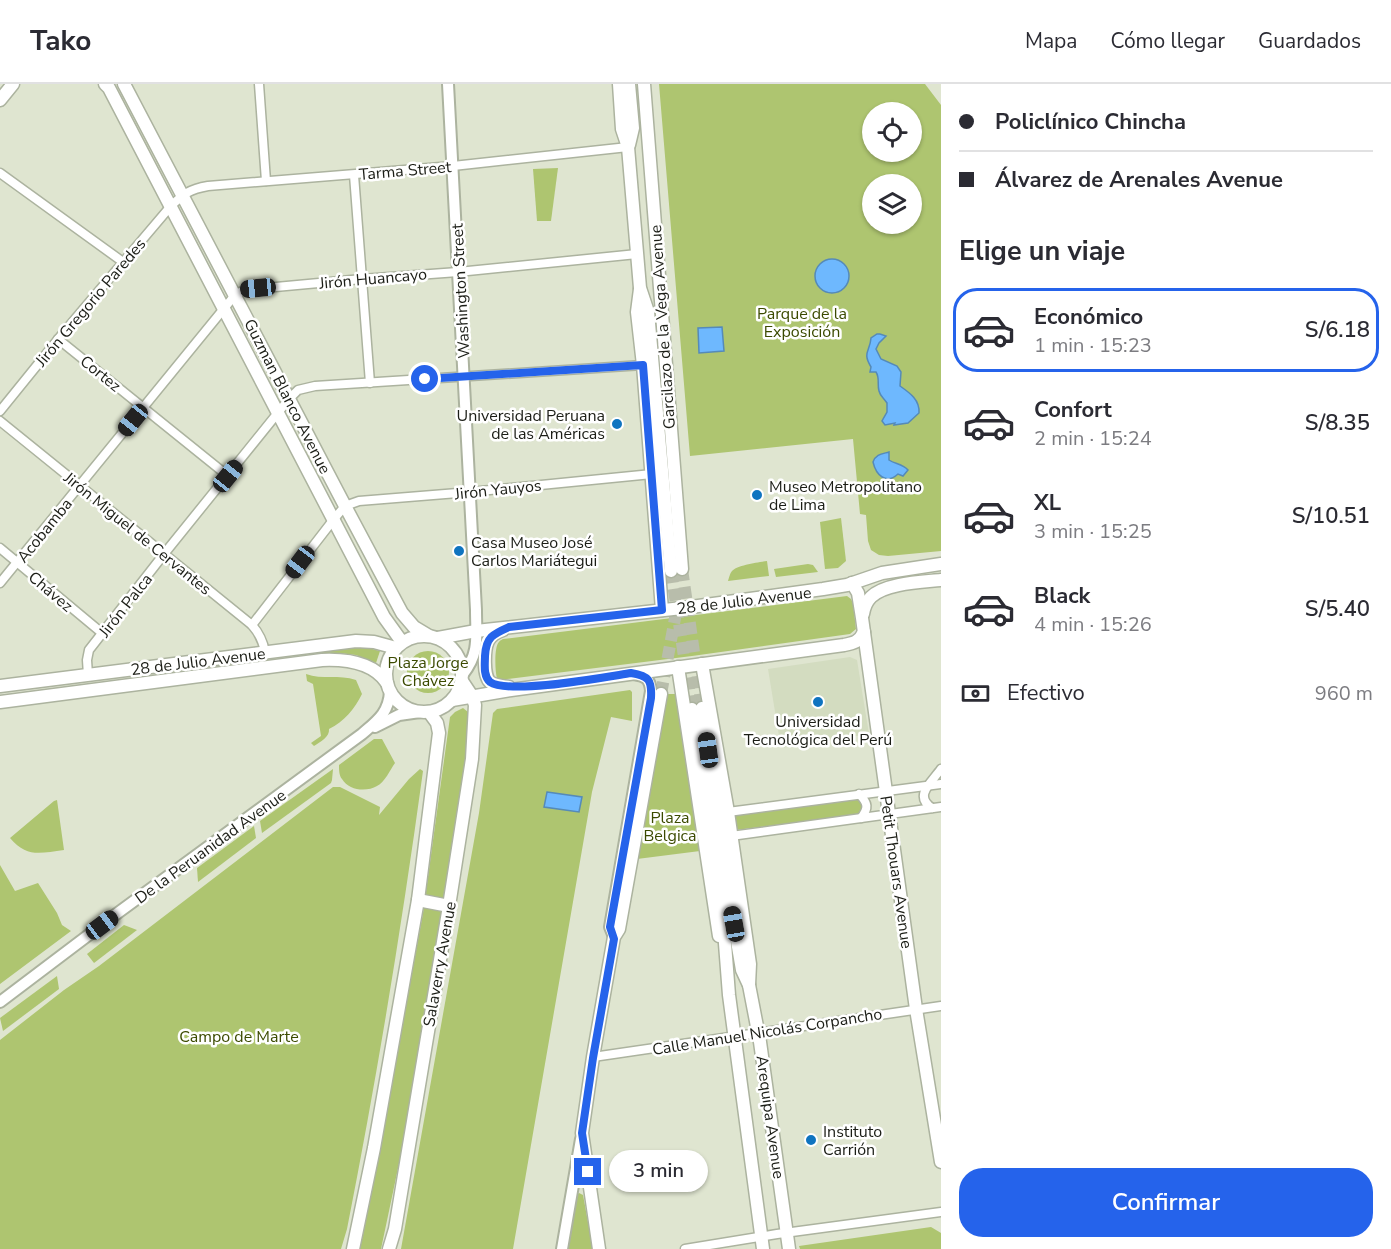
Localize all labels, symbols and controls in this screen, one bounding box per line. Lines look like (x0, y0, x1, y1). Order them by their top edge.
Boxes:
text: Tako (30, 22, 91, 60)
text: Mapa (1025, 27, 1077, 55)
text: Cómo llegar (1110, 27, 1225, 55)
text: Guardados (1258, 27, 1361, 55)
map controls (862, 102, 922, 234)
button: locate (862, 102, 922, 162)
text: Policlínico Chincha (995, 107, 1186, 137)
street label: Tarma Street (358, 156, 453, 186)
text: Álvarez de Arenales Avenue (995, 165, 1283, 195)
button: layers (862, 174, 922, 234)
street label: Washington Street (446, 222, 476, 359)
street label: Garcilazo de la Vega Avenue (645, 224, 681, 430)
text: Elige un viaje (959, 233, 1125, 270)
street label: Jirón Gregorio Paredes (30, 234, 151, 372)
street label: Jirón Huancayo (317, 263, 428, 295)
car (239, 277, 277, 299)
text: Económico (1034, 302, 1143, 332)
park label: Parque de la Exposición (757, 303, 847, 343)
icon: car (962, 303, 1016, 357)
street label: Guzman Blanco Avenue (238, 315, 336, 478)
text: S/6.18 (1305, 315, 1370, 345)
text: 1 min · 15:23 (1034, 332, 1152, 359)
street label: Cortez (75, 351, 125, 397)
route start (411, 365, 438, 392)
text: Confort (1034, 395, 1112, 425)
icon: car (962, 396, 1016, 450)
car (115, 400, 151, 440)
place label: Universidad Peruana de las Américas (457, 405, 605, 445)
text: S/8.35 (1305, 408, 1370, 438)
marker: Universidad Peruana de las Américas (610, 417, 624, 431)
text: 2 min · 15:24 (1034, 425, 1152, 452)
car (210, 456, 246, 496)
street label: Jirón Miguel de Cervantes (58, 467, 216, 600)
street label: Jirón Yauyos (453, 475, 543, 506)
place label: Museo Metropolitano de Lima (769, 476, 922, 516)
marker: Museo Metropolitano de Lima (750, 488, 764, 502)
text: XL (1034, 488, 1061, 518)
icon: car (962, 489, 1016, 543)
street label: Acobamba (12, 494, 78, 567)
text: S/10.51 (1292, 501, 1370, 531)
text: 3 min · 15:25 (1034, 518, 1152, 545)
place label: Casa Museo José Carlos Mariátegui (471, 532, 597, 572)
car (282, 542, 318, 582)
marker: Casa Museo José Carlos Mariátegui (452, 544, 466, 558)
street label: Chávez (23, 567, 77, 617)
street label: Jirón Palca (93, 569, 158, 643)
text: Black (1034, 581, 1090, 611)
street label: 28 de Julio Avenue (676, 582, 813, 620)
icon: car (962, 582, 1016, 636)
text: S/5.40 (1305, 594, 1370, 624)
text: 4 min · 15:26 (1034, 611, 1152, 638)
street label: 28 de Julio Avenue (130, 643, 267, 681)
park label: Plaza Jorge Chávez (388, 652, 468, 692)
icon: cash (959, 677, 992, 710)
text: Efectivo (1007, 678, 1085, 708)
text: 960 m (1315, 680, 1373, 707)
marker: Universidad Tecnológica del Perú (811, 695, 825, 709)
place label: Universidad Tecnológica del Perú (744, 711, 892, 751)
car (697, 731, 719, 769)
street label: De la Peruanidad Avenue (131, 784, 291, 909)
street label: Petit Thouars Avenue (874, 794, 918, 950)
park label: Plaza Belgica (644, 807, 696, 847)
street label: Salaverry Avenue (418, 900, 462, 1029)
car (722, 905, 746, 943)
car (82, 907, 122, 943)
street label: Calle Manuel Nicolás Corpancho (651, 1003, 884, 1061)
park label: Campo de Marte (179, 1026, 299, 1048)
street label: Arequipa Avenue (750, 1054, 790, 1180)
place label: Instituto Carrión (823, 1121, 882, 1161)
marker: Instituto Carrión (804, 1133, 818, 1147)
callout: 3 min (609, 1151, 708, 1193)
text: 3 min (633, 1157, 684, 1184)
route end (574, 1158, 601, 1185)
button: Confirmar (959, 1168, 1373, 1237)

